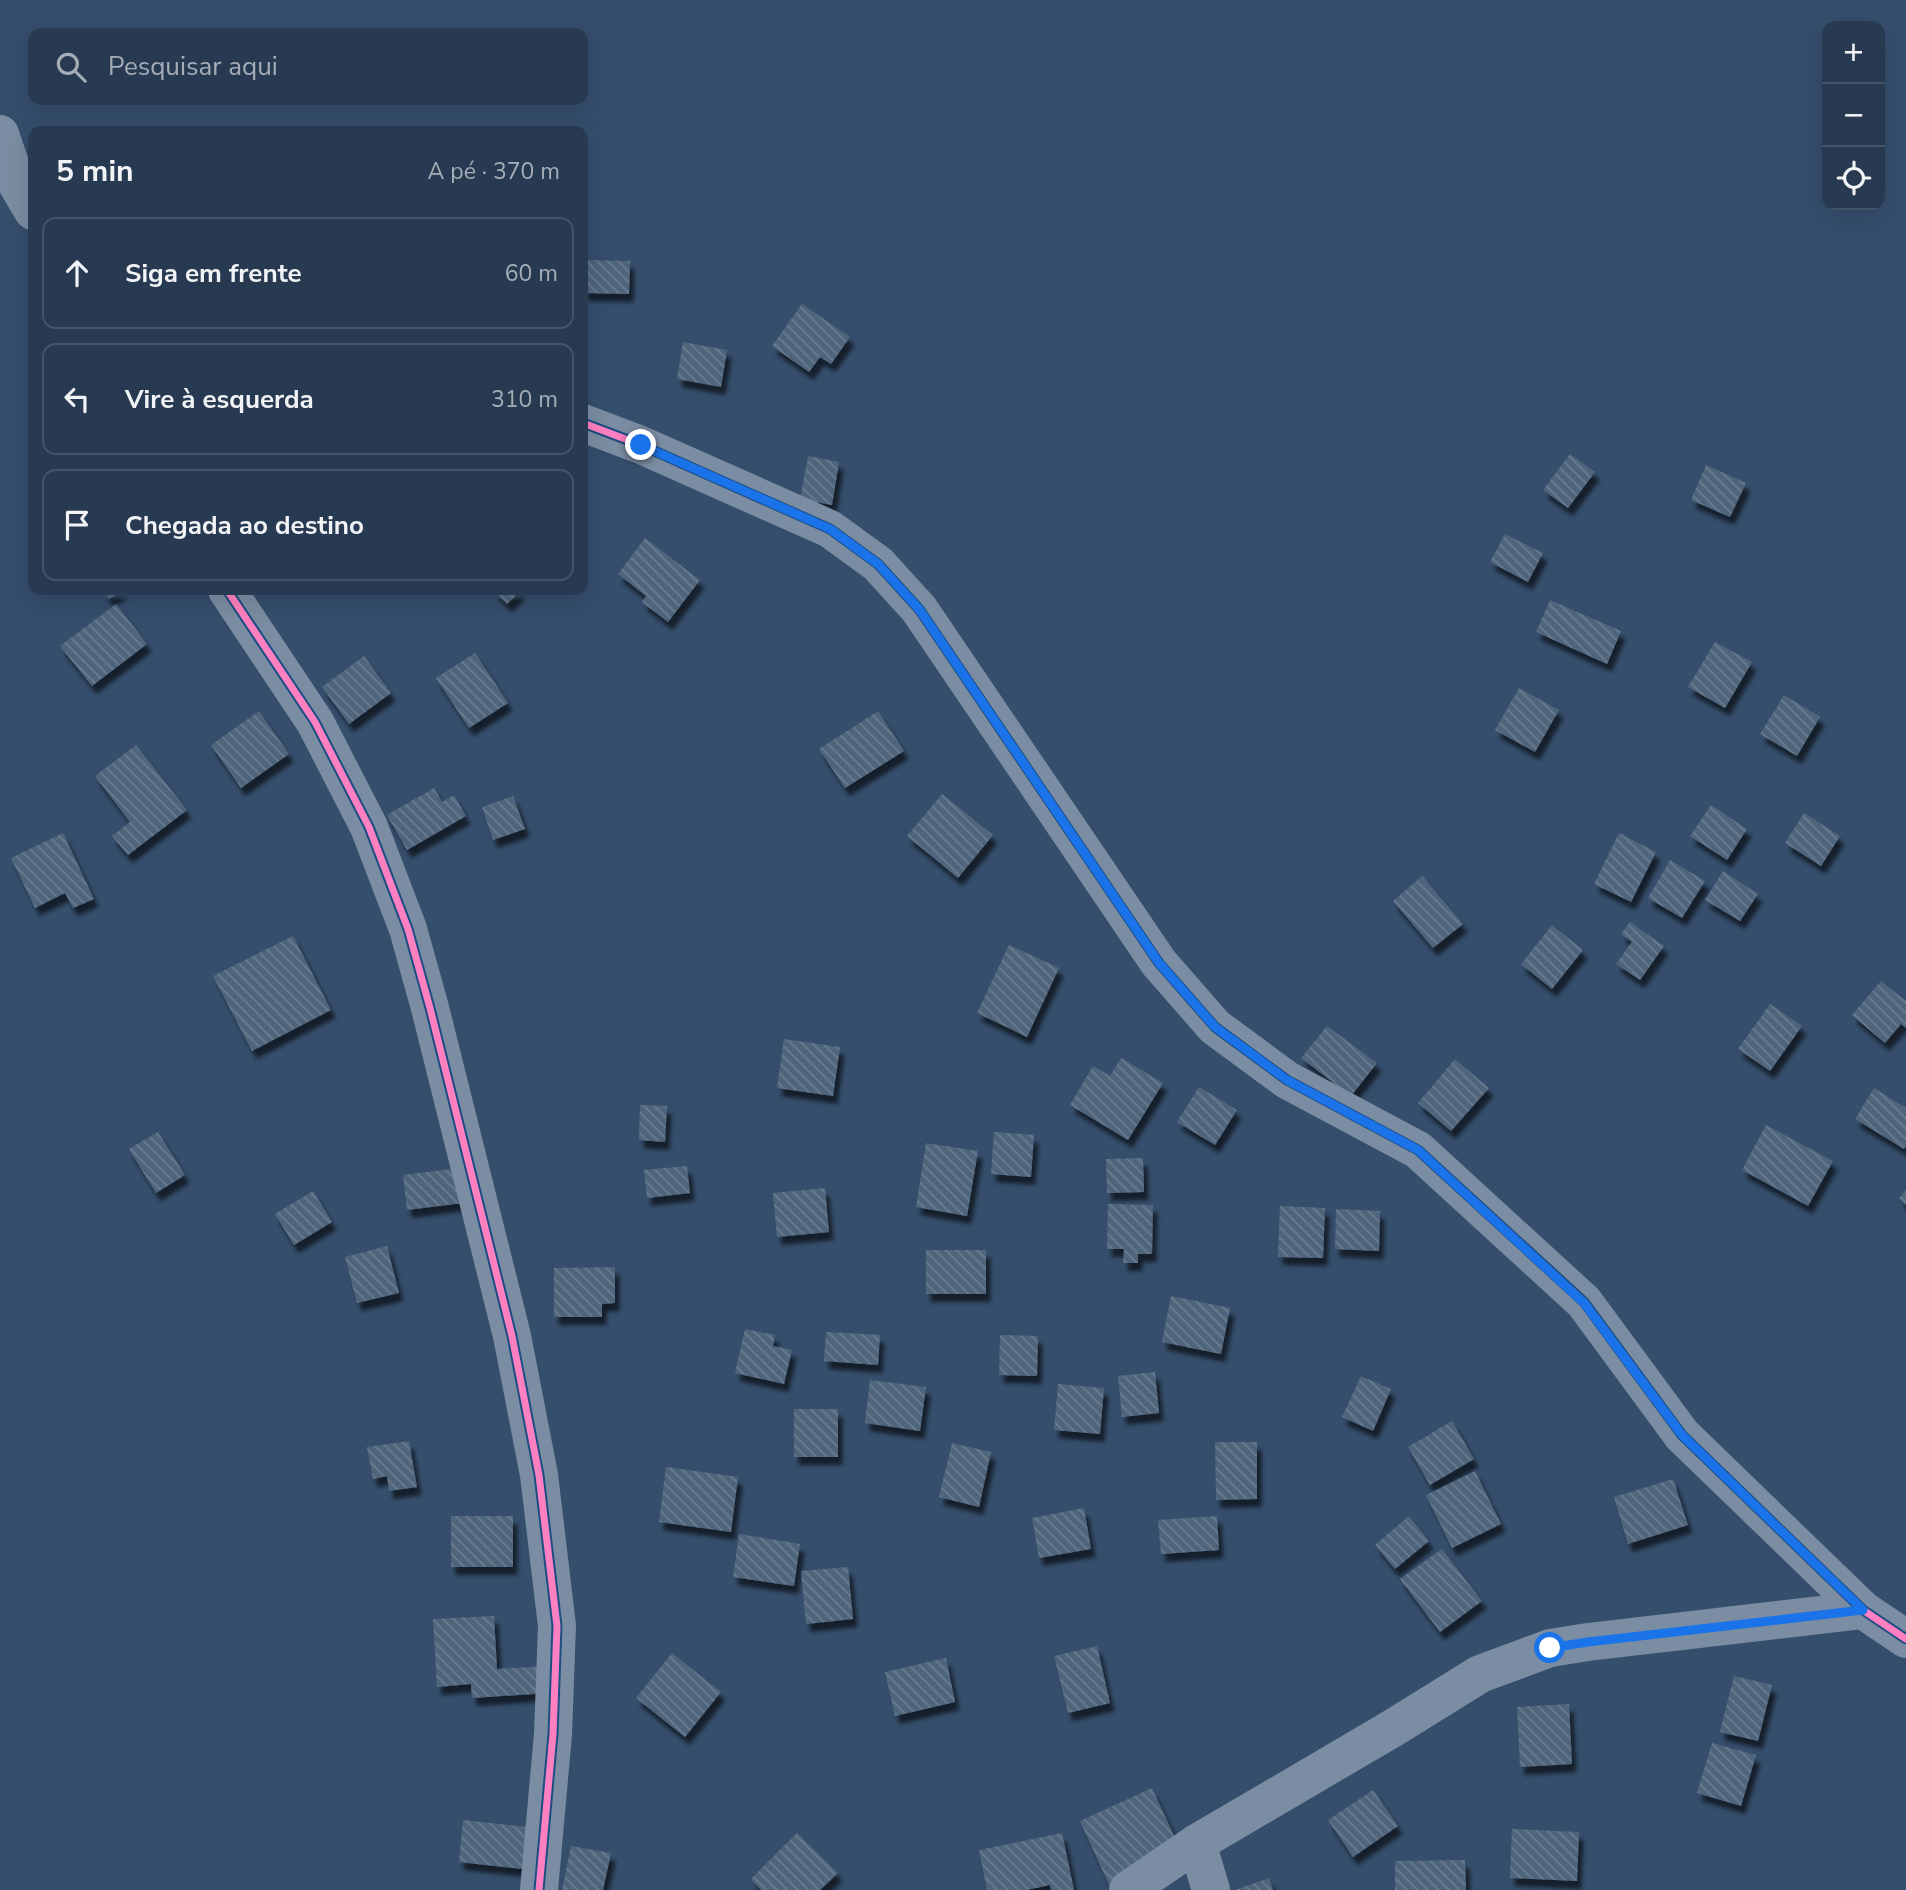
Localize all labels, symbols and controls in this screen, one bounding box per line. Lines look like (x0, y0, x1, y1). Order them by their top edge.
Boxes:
map controls (1822, 21, 1885, 210)
button: + (1822, 21, 1885, 84)
search box (28, 28, 588, 105)
icon: search (52, 48, 90, 86)
text: Pesquisar aqui (108, 49, 278, 84)
button: − (1822, 84, 1885, 147)
button: locate (1822, 147, 1885, 210)
text: 5 min (56, 151, 134, 192)
text: A pé · 370 m (428, 156, 560, 187)
icon: ahead (58, 254, 96, 292)
text: Siga em frente (125, 256, 302, 291)
text: 60 m (505, 258, 558, 289)
icon: left (58, 380, 96, 418)
text: Vire à esquerda (125, 382, 314, 417)
text: 310 m (491, 384, 558, 415)
route end (625, 429, 656, 460)
icon: arrive (58, 506, 96, 544)
text: Chegada ao destino (125, 508, 364, 543)
route start (1534, 1632, 1565, 1663)

